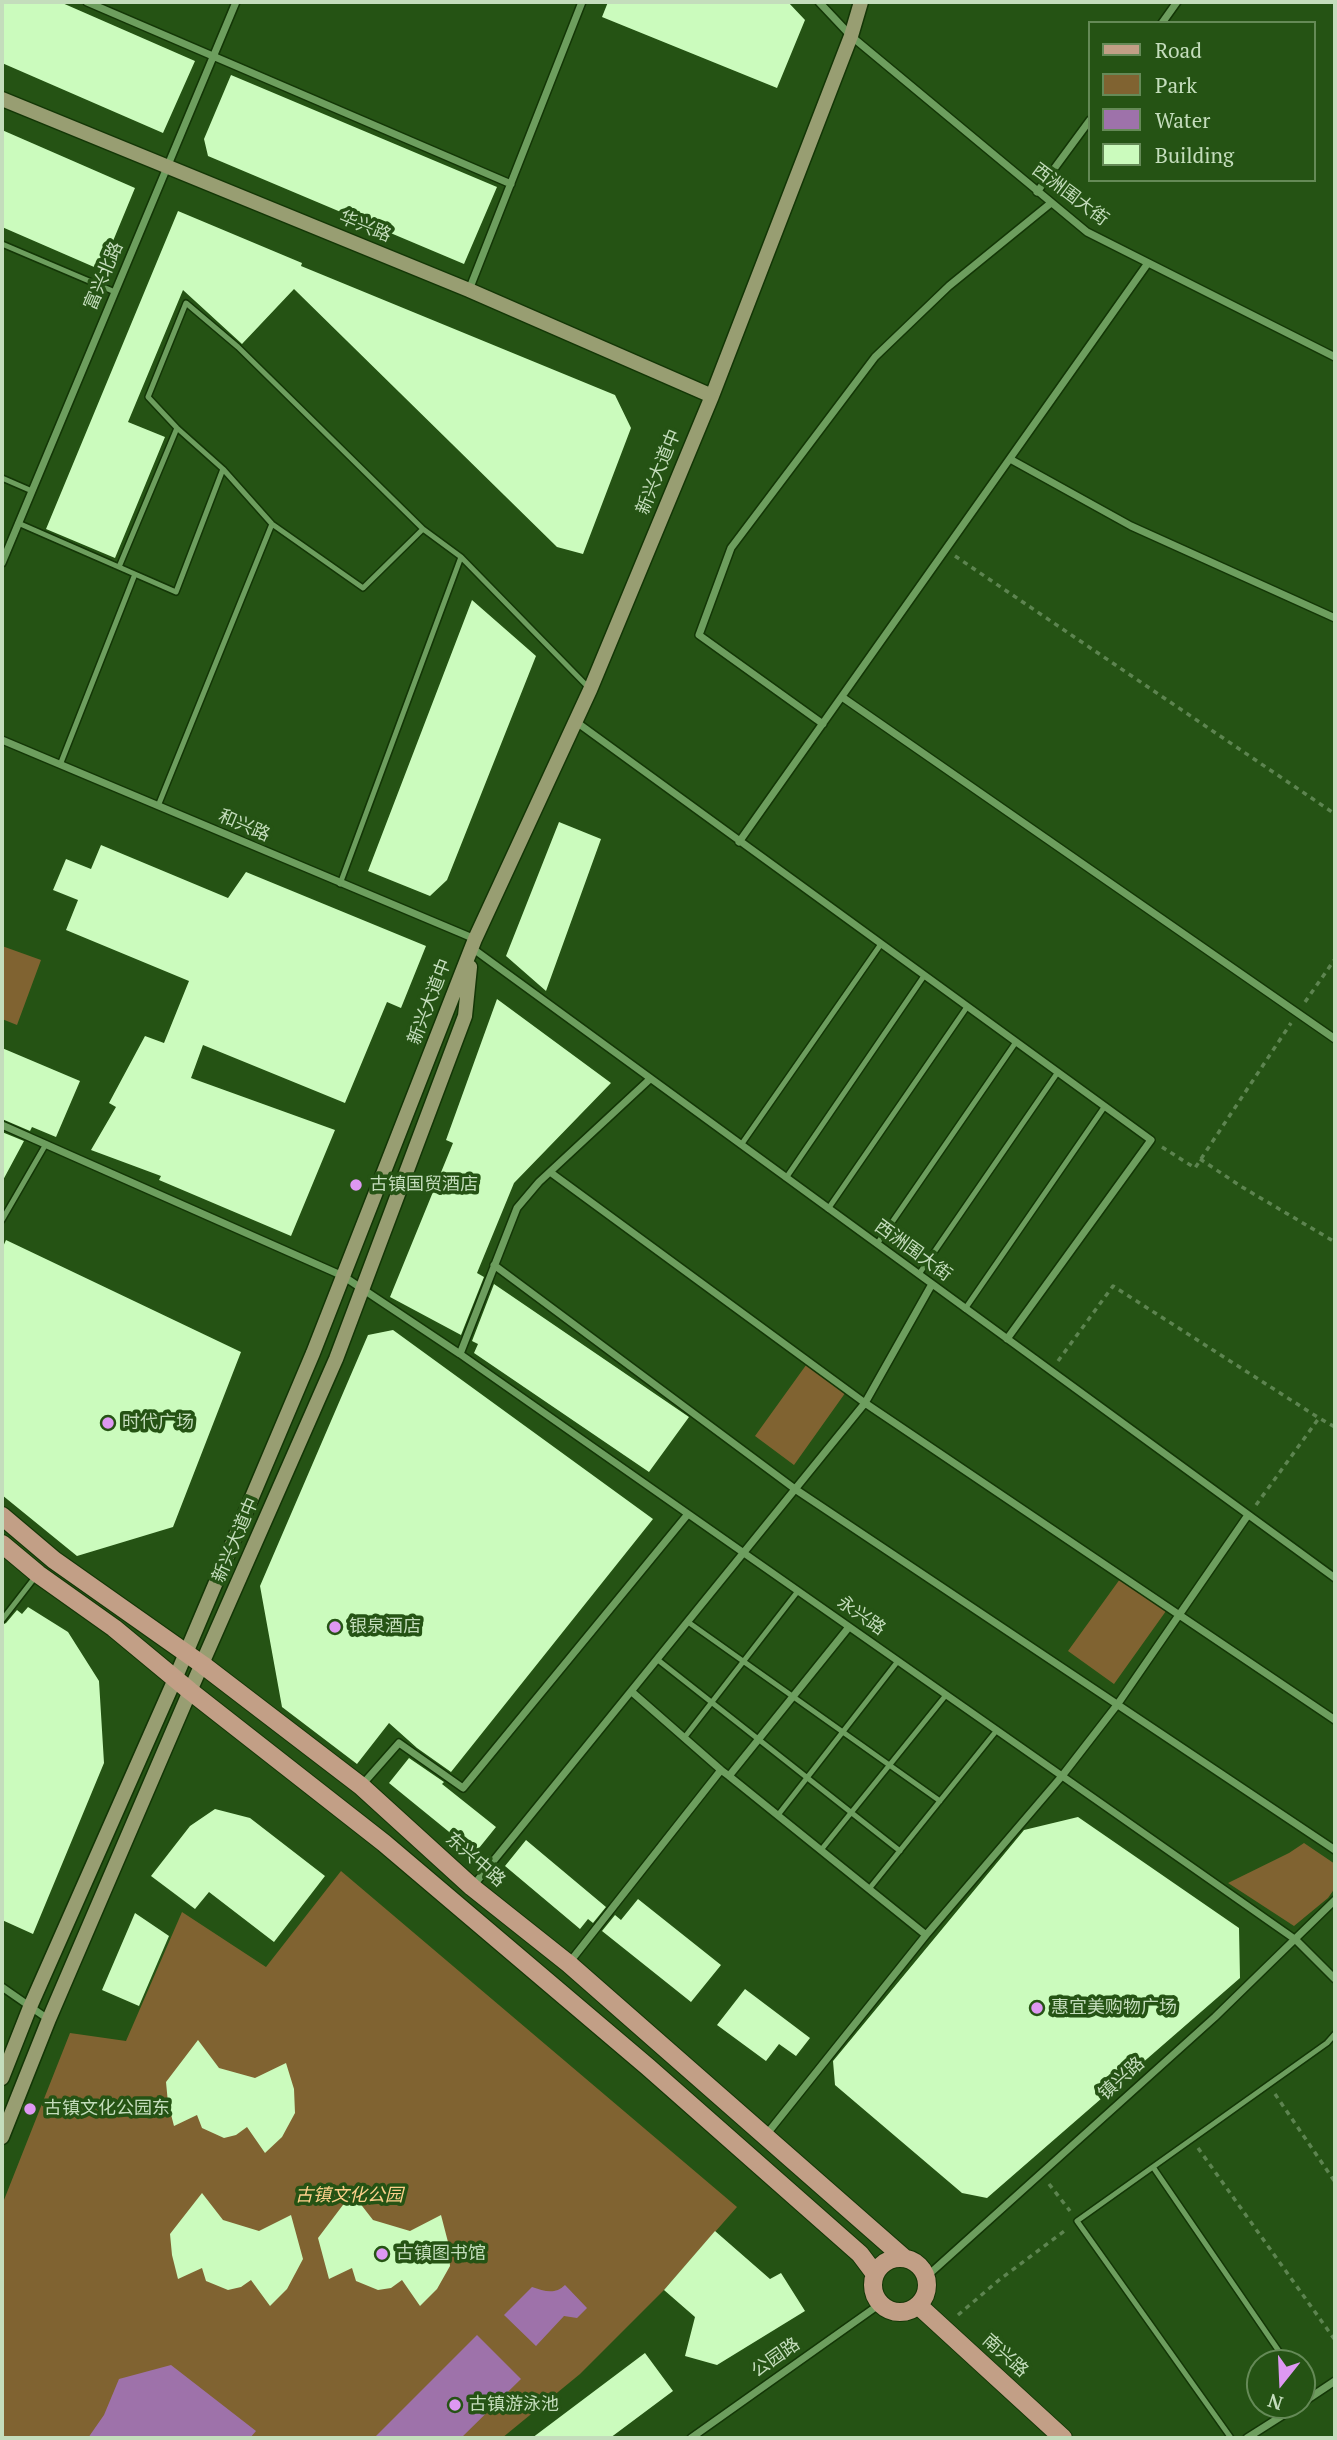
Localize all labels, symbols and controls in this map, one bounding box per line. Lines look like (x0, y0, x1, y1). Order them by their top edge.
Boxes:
legend (1088, 21, 1316, 182)
text: Road (1155, 36, 1202, 64)
text: Park (1155, 71, 1197, 99)
text: Water (1155, 106, 1210, 134)
text: Building (1155, 141, 1234, 169)
street label: 西洲围大街 (1028, 159, 1112, 231)
street label: 华兴路 (336, 207, 394, 247)
street label: 富兴北路 (80, 239, 128, 313)
street label: 新兴大道中 (632, 426, 686, 518)
street label: 和兴路 (215, 806, 273, 846)
street label: 新兴大道中 (404, 956, 456, 1048)
place label: 古镇国贸酒店 (370, 1174, 478, 1196)
marker: 古镇国贸酒店 (348, 1177, 364, 1193)
street label: 西洲围大街 (870, 1216, 956, 1286)
place label: 时代广场 (122, 1412, 194, 1434)
marker: 时代广场 (100, 1415, 116, 1431)
street label: 新兴大道中 (208, 1494, 264, 1586)
street label: 永兴路 (833, 1592, 889, 1640)
place label: 银泉酒店 (349, 1616, 421, 1638)
marker: 银泉酒店 (327, 1619, 343, 1635)
street label: 东兴中路 (441, 1828, 509, 1892)
place label: 惠宜美购物广场 (1051, 1997, 1177, 2019)
marker: 惠宜美购物广场 (1029, 2000, 1045, 2016)
street label: 镇兴路 (1095, 2053, 1149, 2105)
place label: 古镇文化公园东 (44, 2098, 170, 2120)
marker: 古镇文化公园东 (22, 2101, 38, 2117)
park label: 古镇文化公园 (295, 2185, 403, 2207)
place label: 古镇图书馆 (396, 2243, 486, 2265)
marker: 古镇图书馆 (374, 2246, 390, 2262)
street label: 南兴路 (978, 2330, 1032, 2382)
street label: 公园路 (748, 2334, 804, 2382)
north arrow (1246, 2349, 1316, 2419)
text: N (1264, 2388, 1286, 2417)
place label: 古镇游泳池 (469, 2394, 559, 2416)
marker: 古镇游泳池 (447, 2397, 463, 2413)

